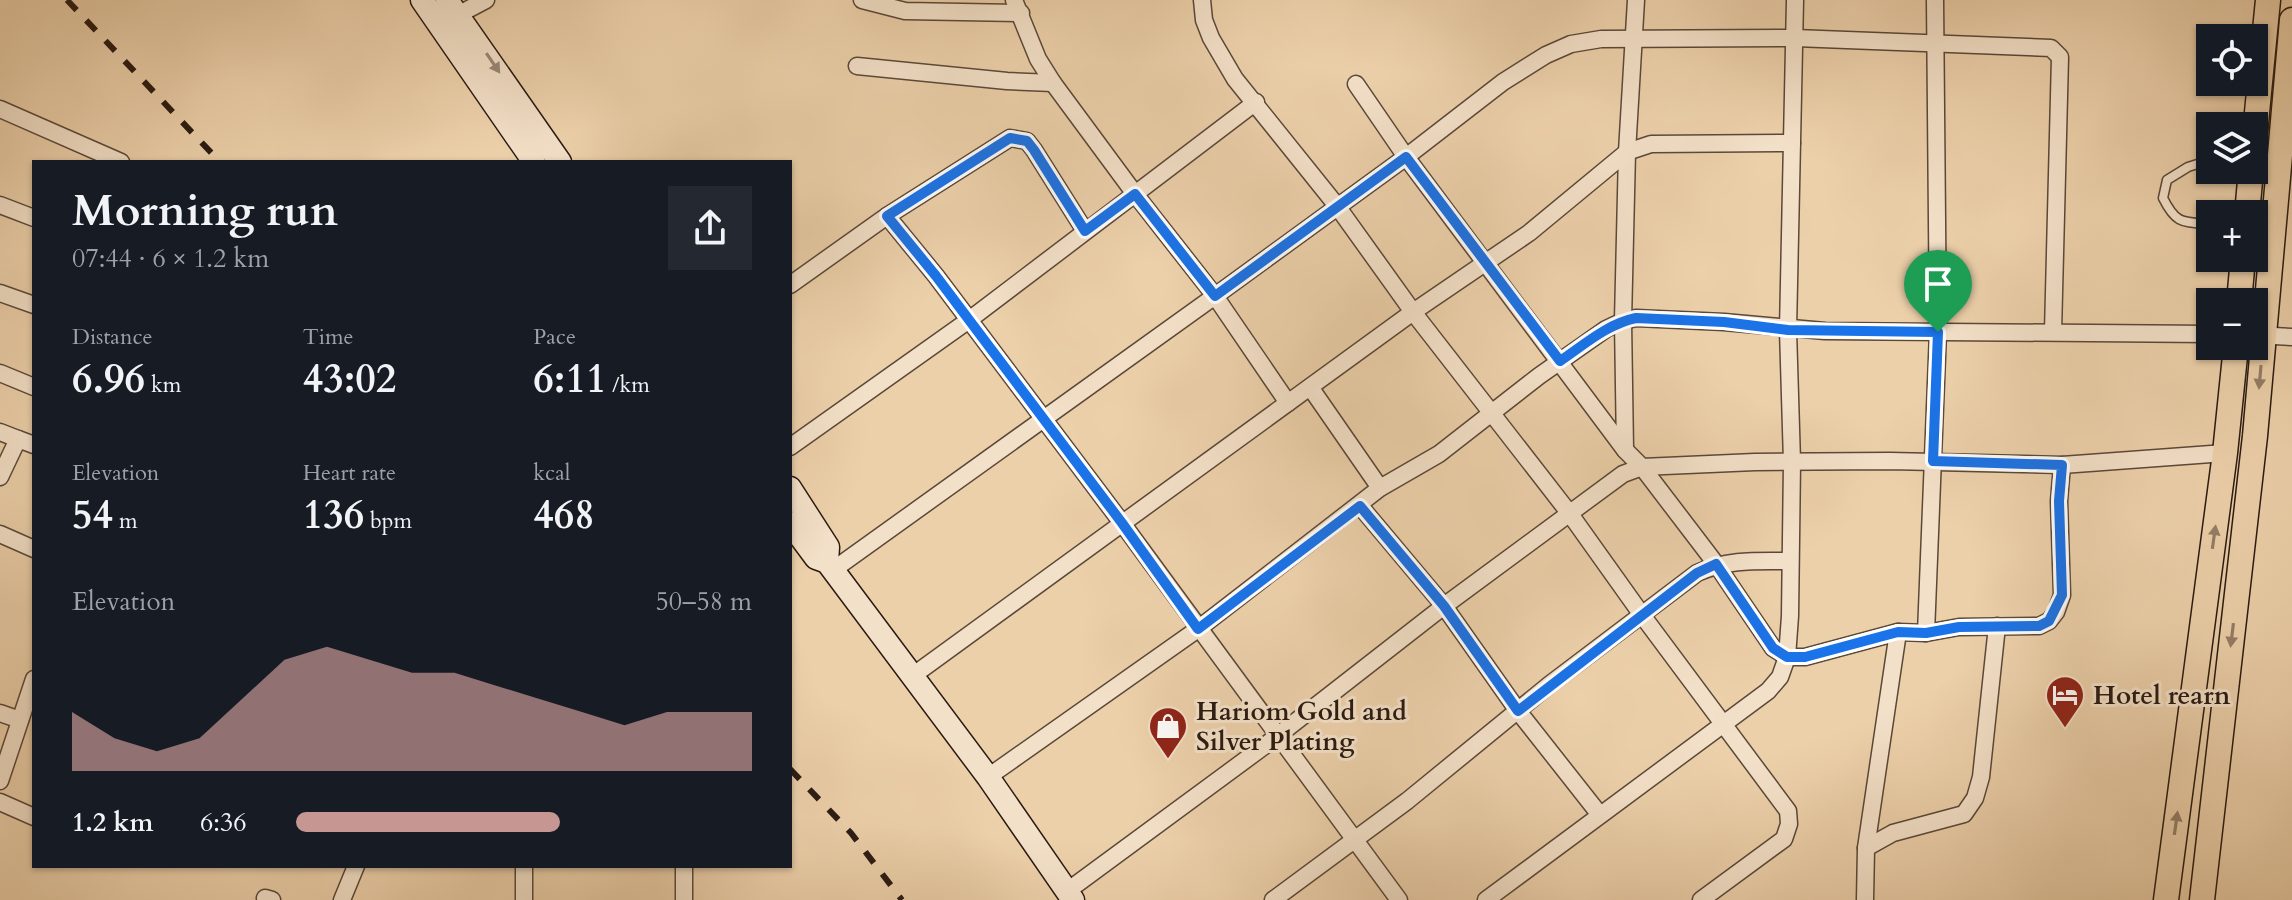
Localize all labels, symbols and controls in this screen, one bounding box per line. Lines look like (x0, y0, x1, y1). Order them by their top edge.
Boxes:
map controls (2196, 24, 2268, 360)
button: locate (2196, 24, 2268, 96)
one-way arrow (485, 53, 500, 74)
button: layers (2196, 112, 2268, 184)
text: Morning run (72, 181, 338, 241)
button: share (668, 186, 752, 270)
button: + (2196, 200, 2268, 272)
text: 07:44 · 6 × 1.2 km (72, 241, 269, 276)
pin (1904, 250, 1972, 332)
icon: arrive (1916, 262, 1960, 306)
button: − (2196, 288, 2268, 360)
text: Distance (72, 322, 152, 352)
text: Time (303, 322, 354, 352)
text: Pace (533, 322, 576, 352)
text: 6.96 (72, 352, 145, 407)
text: 43:02 (303, 352, 396, 407)
text: 6:11 (533, 352, 606, 407)
one-way arrow (2253, 365, 2266, 390)
text: km (145, 370, 181, 400)
text: /km (606, 370, 650, 400)
text: Elevation (72, 458, 159, 488)
text: Heart rate (303, 458, 396, 488)
text: kcal (533, 458, 570, 488)
text: 54 (72, 488, 113, 543)
text: 136 (303, 488, 364, 543)
text: 468 (533, 488, 595, 543)
text: m (113, 506, 138, 536)
text: bpm (364, 506, 412, 536)
one-way arrow (2208, 524, 2221, 549)
text: Elevation (72, 584, 175, 619)
text: 50–58 m (655, 584, 752, 619)
one-way arrow (2225, 623, 2238, 648)
hotel icon: Hotel rearn (2044, 674, 2086, 729)
place label: Hotel rearn (2093, 678, 2231, 713)
place label: Hariom Gold and Silver Plating (1196, 694, 1407, 759)
shop icon: Hariom Gold and Silver Plating (1147, 705, 1189, 760)
text: 1.2 km (72, 805, 153, 840)
text: 6:36 (200, 805, 247, 840)
one-way arrow (2170, 810, 2183, 835)

